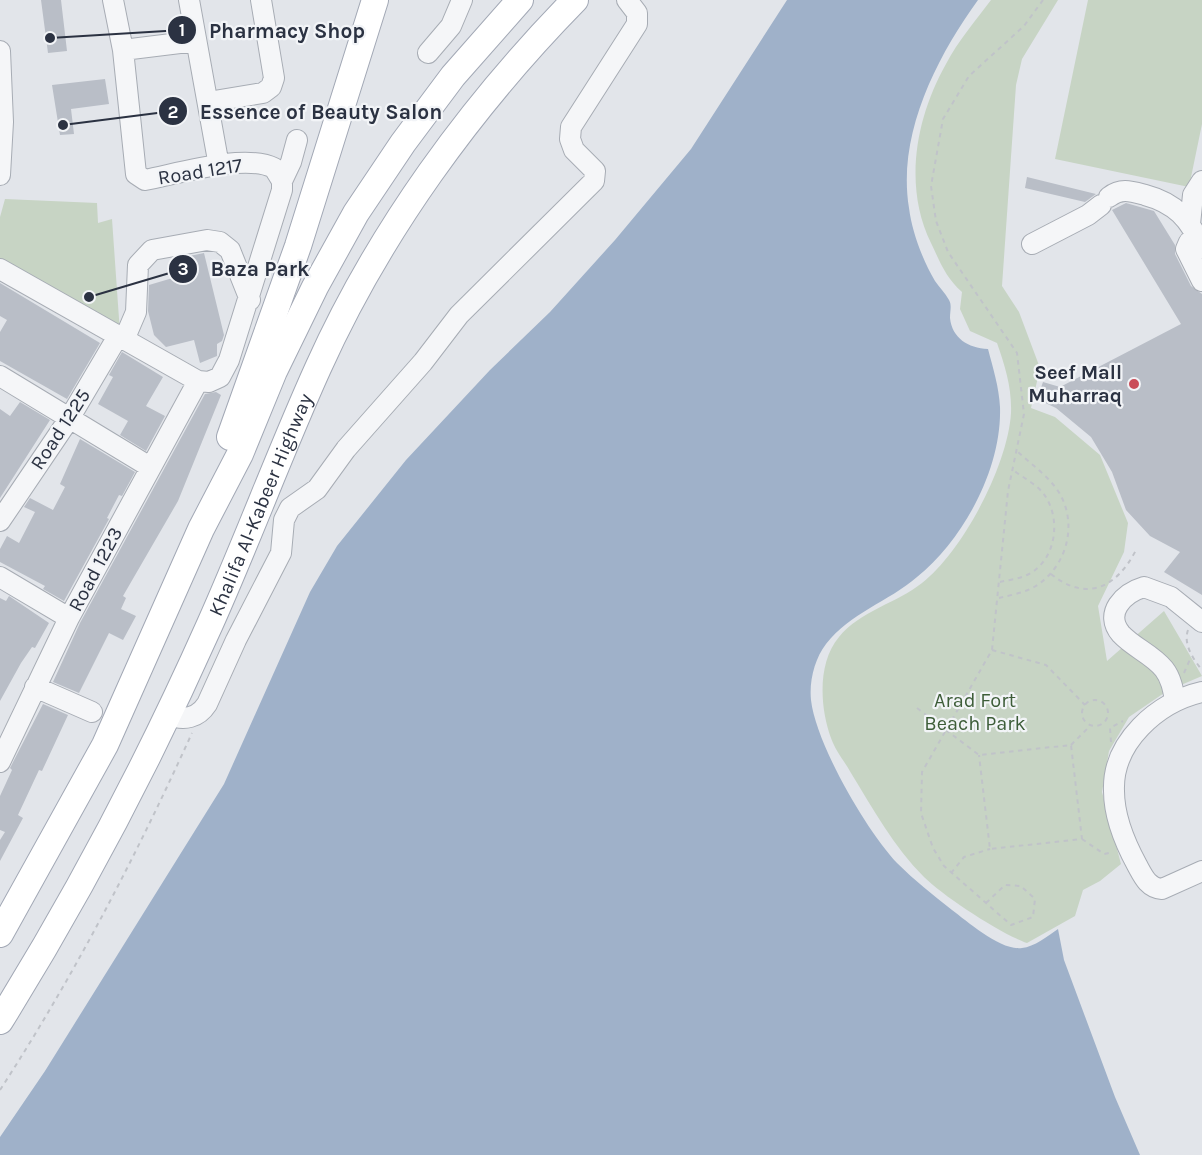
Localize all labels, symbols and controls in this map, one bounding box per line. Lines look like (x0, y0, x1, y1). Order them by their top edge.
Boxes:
callout: Pharmacy Shop (167, 11, 377, 50)
text: 1 (179, 19, 185, 41)
text: Pharmacy Shop (209, 19, 365, 43)
callout: Essence of Beauty Salon (158, 92, 455, 131)
text: Essence of Beauty Salon (200, 100, 442, 124)
text: 2 (168, 101, 178, 123)
street label: Road 1217 (156, 153, 244, 190)
callout: Baza Park (168, 249, 322, 288)
text: Baza Park (210, 257, 310, 281)
text: 3 (177, 258, 189, 280)
place label: Seef Mall Muharraq (1028, 361, 1122, 407)
marker: Seef Mall Muharraq (1127, 377, 1141, 391)
street label: Road 1225 (26, 384, 95, 474)
street label: Khalifa Al-Kabeer Highway (204, 390, 317, 619)
street label: Road 1223 (64, 523, 127, 615)
park label: Arad Fort Beach Park (924, 689, 1026, 735)

